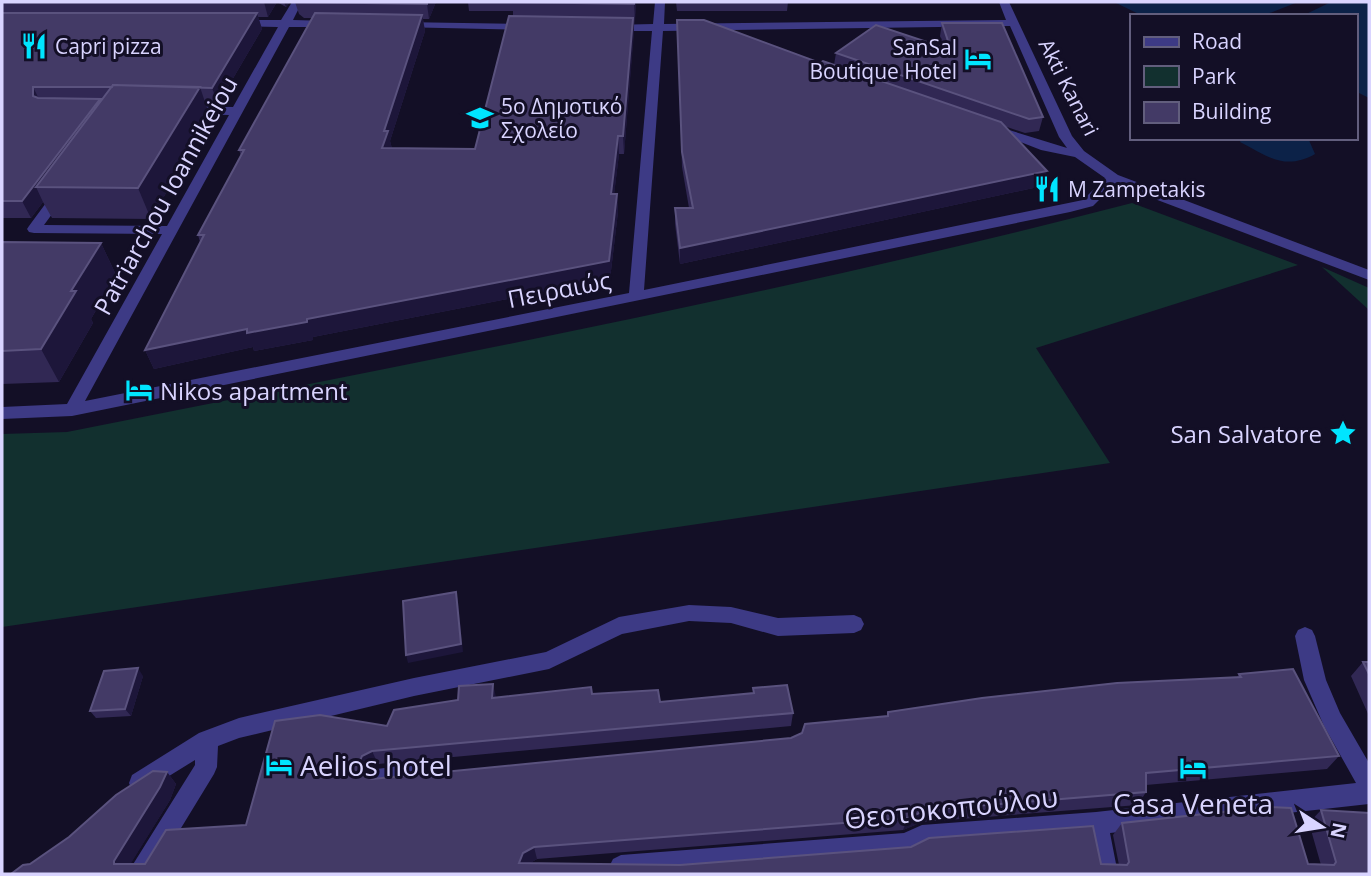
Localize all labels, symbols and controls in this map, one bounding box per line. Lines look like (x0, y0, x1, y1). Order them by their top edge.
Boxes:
legend (1130, 14, 1357, 140)
text: Road (1192, 27, 1242, 55)
restaurant icon: Capri pizza (19, 31, 49, 61)
place label: Capri pizza (55, 32, 162, 60)
place label: SanSal Boutique Hotel (809, 33, 957, 85)
street label: Akti Kanari (1033, 34, 1105, 140)
hotel icon: SanSal Boutique Hotel (963, 44, 993, 74)
text: Park (1192, 62, 1236, 90)
street label: Patriarchou Ioannikeiou (86, 70, 244, 320)
place label: 5ο Δημοτικό Σχολείο (501, 92, 622, 144)
text: Building (1192, 97, 1271, 125)
school or university icon: 5ο Δημοτικό Σχολείο (465, 103, 495, 133)
restaurant icon: M Zampetakis (1032, 174, 1062, 204)
place label: M Zampetakis (1068, 175, 1206, 203)
street label: Πειραιώς (505, 263, 613, 315)
place label: Nikos apartment (160, 374, 348, 407)
hotel icon: Nikos apartment (124, 375, 154, 405)
place label: San Salvatore (1170, 417, 1322, 450)
place icon: San Salvatore (1328, 418, 1358, 448)
place label: Aelios hotel (300, 746, 452, 784)
hotel icon: Aelios hotel (264, 750, 294, 780)
hotel icon: Casa Veneta (1178, 753, 1208, 783)
street label: Θεοτοκοπούλου (842, 777, 1060, 837)
place label: Casa Veneta (1113, 784, 1273, 822)
north arrow (1287, 792, 1357, 862)
text: N (1324, 820, 1353, 841)

